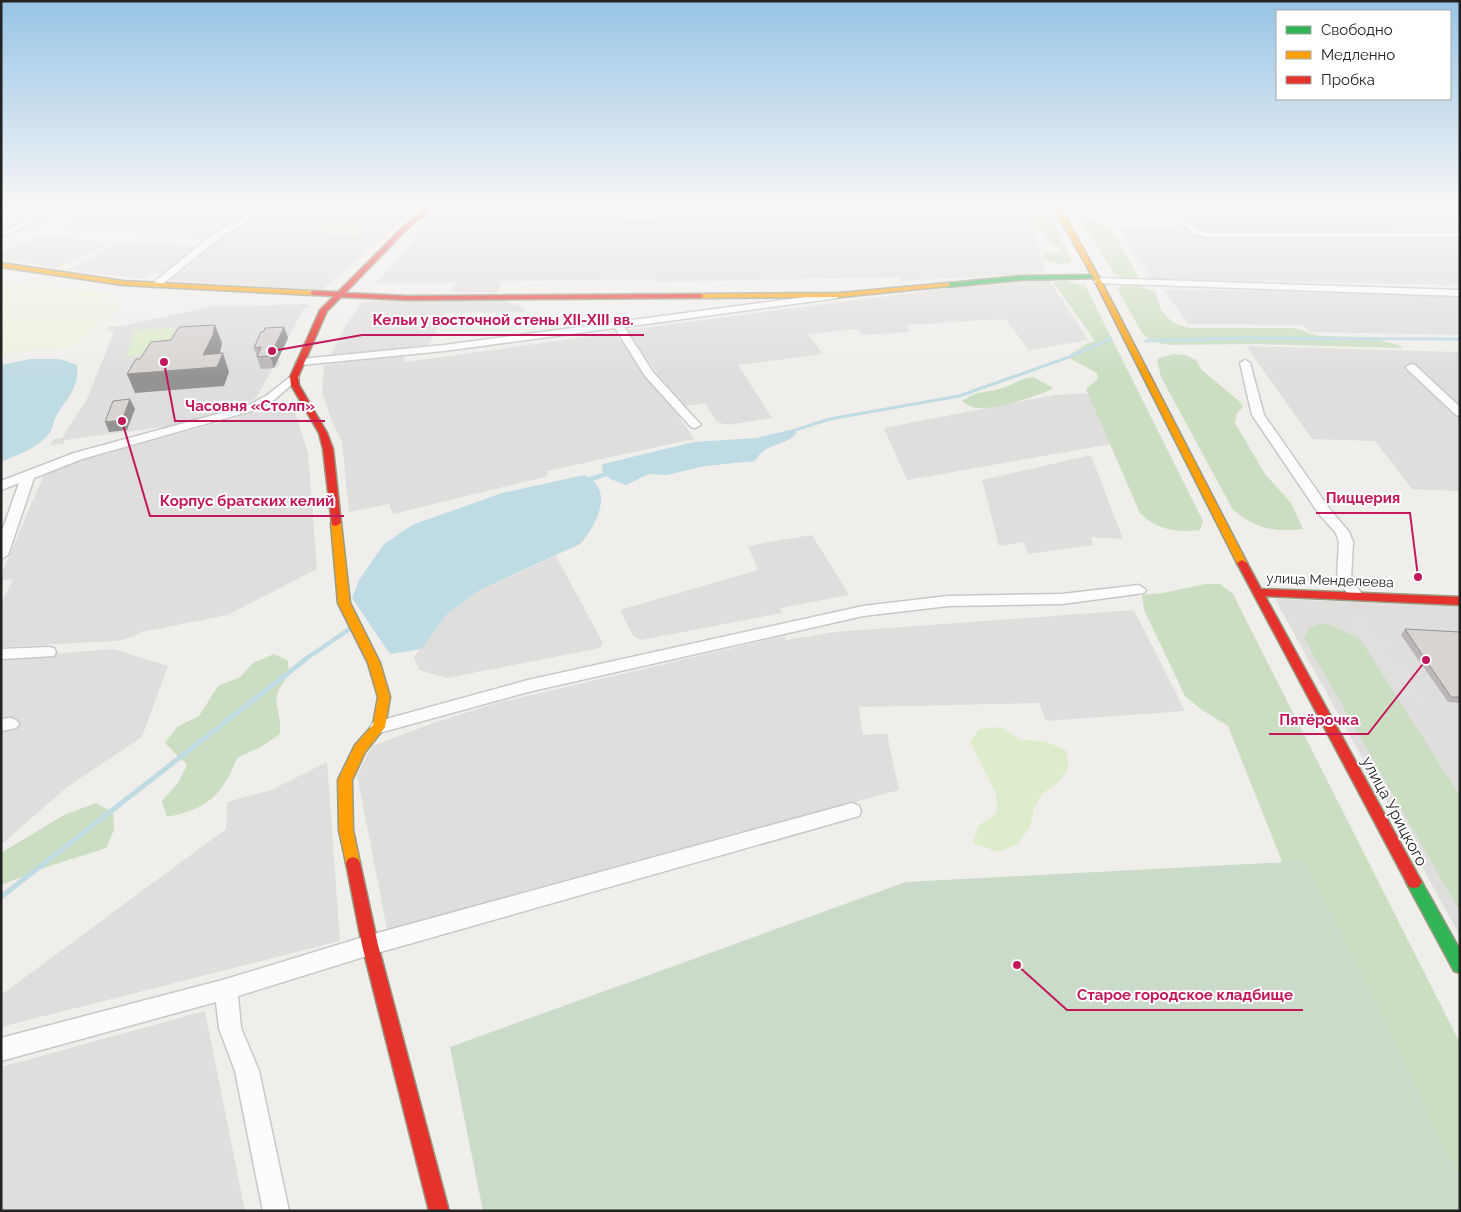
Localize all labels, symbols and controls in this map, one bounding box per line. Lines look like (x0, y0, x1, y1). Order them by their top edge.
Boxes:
legend (1276, 10, 1451, 100)
text: Свободно (1321, 21, 1393, 39)
text: Медленно (1321, 46, 1395, 64)
text: Пробка (1321, 71, 1375, 89)
callout: Кельи у восточной стены XII-XIII вв. (362, 305, 644, 335)
text: Кельи у восточной стены XII-XIII вв. (372, 311, 634, 329)
callout: Часовня «Столп» (175, 391, 325, 421)
text: Часовня «Столп» (185, 397, 315, 415)
callout: Пиццерия (1316, 483, 1410, 513)
callout: Корпус братских келий (150, 486, 344, 516)
text: Пиццерия (1326, 489, 1400, 507)
text: Корпус братских келий (160, 492, 334, 510)
street label: улица Менделеева (1266, 570, 1394, 590)
callout: Пятёрочка (1269, 704, 1368, 734)
text: Пятёрочка (1279, 711, 1359, 729)
street label: улица Урицкого (1358, 753, 1431, 869)
callout: Старое городское кладбище (1067, 980, 1303, 1010)
text: Старое городское кладбище (1077, 986, 1293, 1004)

